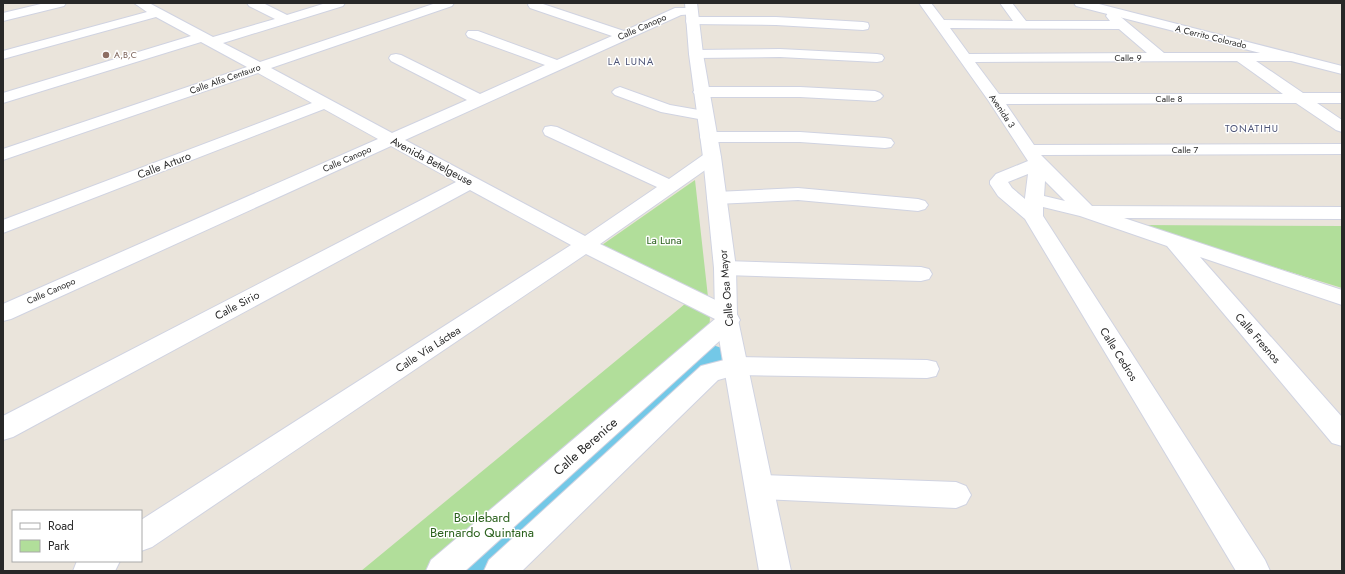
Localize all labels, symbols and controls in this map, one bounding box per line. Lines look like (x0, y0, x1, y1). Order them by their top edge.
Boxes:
street label: Calle Canopo (615, 10, 668, 43)
street label: A Cerrito Colorado (1174, 21, 1248, 52)
place label: A,B,C (114, 48, 137, 61)
marker: A,B,C (101, 50, 111, 60)
street label: Calle 9 (1114, 51, 1142, 64)
district label: LA LUNA (608, 54, 654, 69)
street label: Calle Alfa Centauro (188, 60, 262, 97)
street label: Avenida 3 (986, 91, 1018, 130)
street label: Calle 8 (1156, 92, 1183, 105)
district label: TONATIHU (1225, 121, 1279, 136)
street label: Avenida Betelgeuse (388, 133, 476, 190)
street label: Calle Canopo (320, 142, 373, 175)
street label: Calle 7 (1172, 143, 1199, 156)
street label: Calle Arturo (135, 148, 193, 182)
park label: La Luna (646, 232, 682, 248)
street label: Calle Osa Mayor (715, 249, 737, 327)
street label: Calle Canopo (24, 274, 77, 307)
street label: Calle Sirio (212, 287, 262, 323)
street label: Calle Fresnos (1232, 309, 1285, 367)
street label: Calle Vía Láctea (392, 322, 464, 376)
street label: Calle Cedros (1096, 324, 1142, 384)
street label: Calle Berenice (549, 413, 622, 480)
park label: Boulebard Bernardo Quintana (430, 508, 534, 542)
legend (12, 510, 142, 562)
text: Road (48, 517, 74, 535)
text: Park (48, 537, 70, 555)

